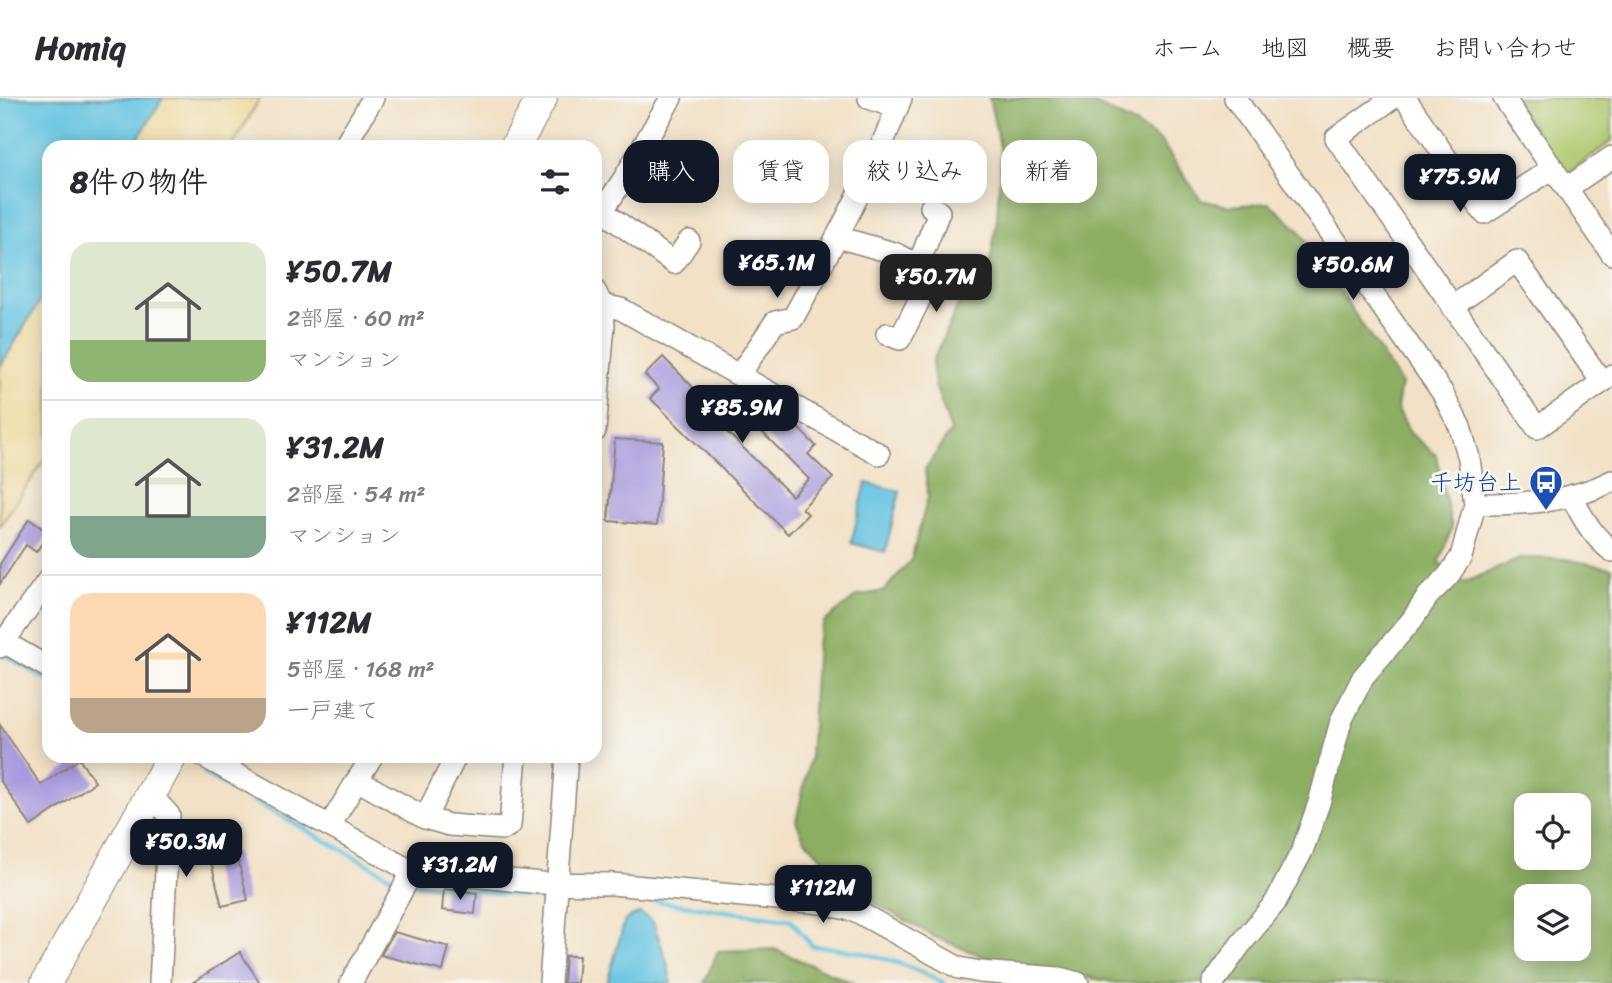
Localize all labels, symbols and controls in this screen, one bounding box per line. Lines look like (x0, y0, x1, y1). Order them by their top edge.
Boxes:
text: Homiq (35, 19, 126, 77)
text: ホーム (1152, 27, 1223, 69)
text: 地図 (1261, 27, 1309, 69)
text: 概要 (1347, 27, 1395, 69)
text: お問い合わせ (1433, 27, 1577, 69)
chip: 購入 (623, 140, 719, 203)
chip: 賃貸 (733, 140, 829, 203)
chip: 絞り込み (843, 140, 987, 203)
chip: 新着 (1001, 140, 1097, 203)
text: 8件の物件 (70, 155, 208, 209)
pin: ¥75.9M (1403, 155, 1517, 214)
text: ¥75.9M (1420, 156, 1500, 197)
icon: filters (536, 163, 574, 201)
pin: ¥65.1M (720, 240, 834, 300)
text: ¥65.1M (739, 242, 815, 283)
pin: ¥50.6M (1296, 242, 1410, 302)
text: ¥50.7M (287, 244, 392, 298)
text: ¥50.6M (1313, 244, 1393, 285)
pin: ¥50.7M (879, 254, 993, 314)
text: ¥50.7M (896, 256, 976, 297)
icon: home (126, 270, 210, 354)
text: 2部屋 · 60 m² (287, 298, 425, 339)
text: マンション (287, 339, 401, 380)
pin: ¥85.9M (685, 386, 799, 445)
text: ¥85.9M (702, 387, 782, 428)
text: ¥31.2M (287, 420, 384, 474)
icon: home (126, 446, 210, 530)
place label: 千坊台上 (1430, 462, 1522, 503)
bus stop icon: 千坊台上 (1527, 463, 1565, 512)
text: 2部屋 · 54 m² (287, 474, 426, 515)
text: マンション (287, 515, 401, 556)
text: ¥112M (287, 595, 371, 649)
icon: home (126, 621, 210, 705)
text: 5部屋 · 168 m² (287, 649, 435, 690)
text: 一戸建て (287, 690, 379, 731)
map controls (1514, 793, 1591, 961)
button: locate (1514, 793, 1591, 870)
pin: ¥50.3M (129, 820, 243, 879)
text: ¥50.3M (146, 821, 226, 862)
pin: ¥31.2M (403, 842, 517, 902)
text: ¥31.2M (423, 844, 497, 885)
pin: ¥112M (774, 866, 872, 925)
text: ¥112M (791, 867, 855, 908)
button: layers (1514, 884, 1591, 961)

